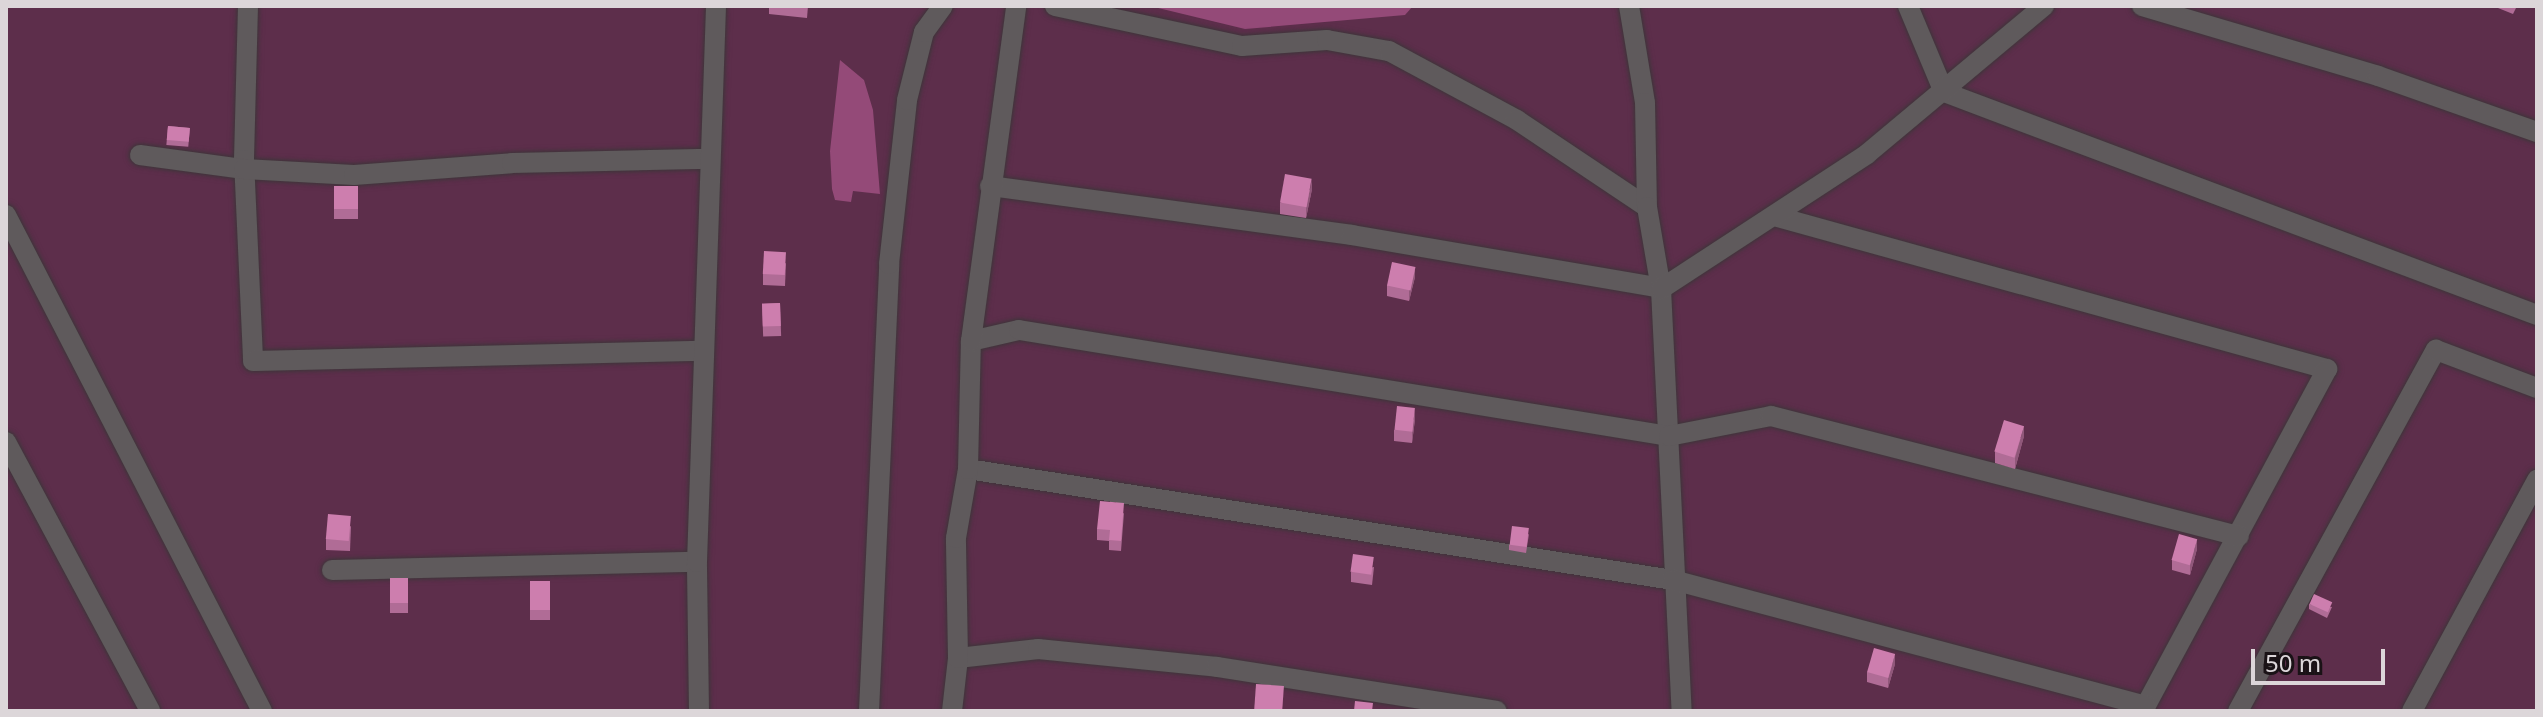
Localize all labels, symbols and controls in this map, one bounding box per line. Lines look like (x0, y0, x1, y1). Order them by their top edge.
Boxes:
scale bar (2255, 633, 2389, 683)
text: 50 m (2265, 646, 2321, 679)

